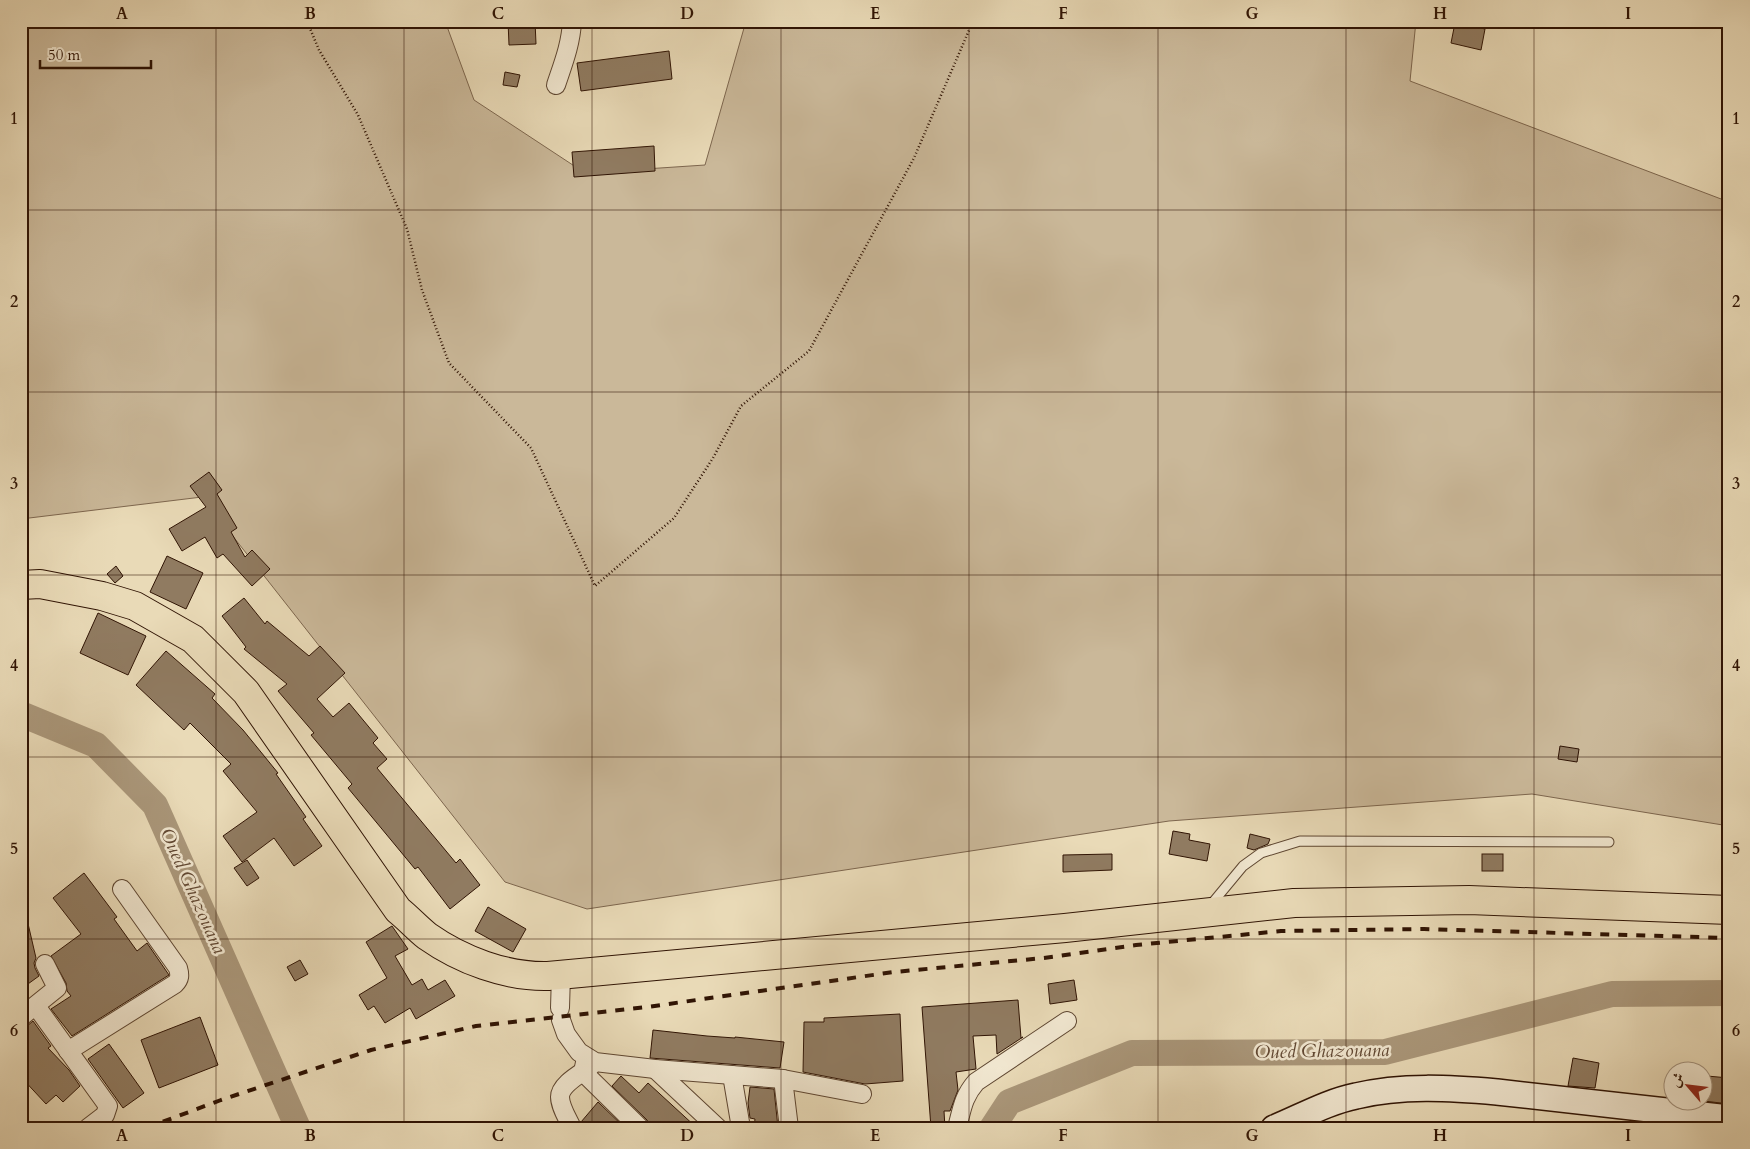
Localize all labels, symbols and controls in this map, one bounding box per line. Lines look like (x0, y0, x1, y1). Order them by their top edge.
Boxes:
text: A (116, 3, 128, 25)
text: B (304, 3, 316, 25)
text: C (492, 3, 504, 25)
text: D (680, 3, 694, 25)
text: E (870, 3, 880, 25)
text: F (1058, 3, 1068, 25)
text: G (1245, 3, 1259, 25)
text: H (1433, 3, 1447, 25)
text: I (1625, 3, 1631, 25)
scale bar (40, 38, 151, 70)
text: 50 m (48, 45, 80, 65)
text: 1 (10, 108, 18, 130)
text: 1 (1732, 108, 1740, 130)
text: 2 (10, 291, 18, 313)
text: 2 (1732, 291, 1740, 313)
text: 3 (10, 473, 18, 495)
text: 3 (1732, 473, 1740, 495)
text: 4 (10, 655, 18, 677)
text: 4 (1732, 655, 1740, 677)
water label: Oued Ghazouana (154, 824, 232, 958)
text: 5 (10, 838, 18, 860)
text: 5 (1732, 838, 1740, 860)
text: 6 (10, 1020, 18, 1042)
text: 6 (1732, 1020, 1740, 1042)
water label: Oued Ghazouana (1254, 1037, 1390, 1065)
north arrow (1662, 1062, 1712, 1112)
text: ش (1665, 1069, 1689, 1091)
text: A (116, 1125, 128, 1147)
text: B (304, 1125, 316, 1147)
text: C (492, 1125, 504, 1147)
text: D (680, 1125, 694, 1147)
text: E (870, 1125, 880, 1147)
text: F (1058, 1125, 1068, 1147)
text: G (1245, 1125, 1259, 1147)
text: H (1433, 1125, 1447, 1147)
text: I (1625, 1125, 1631, 1147)

